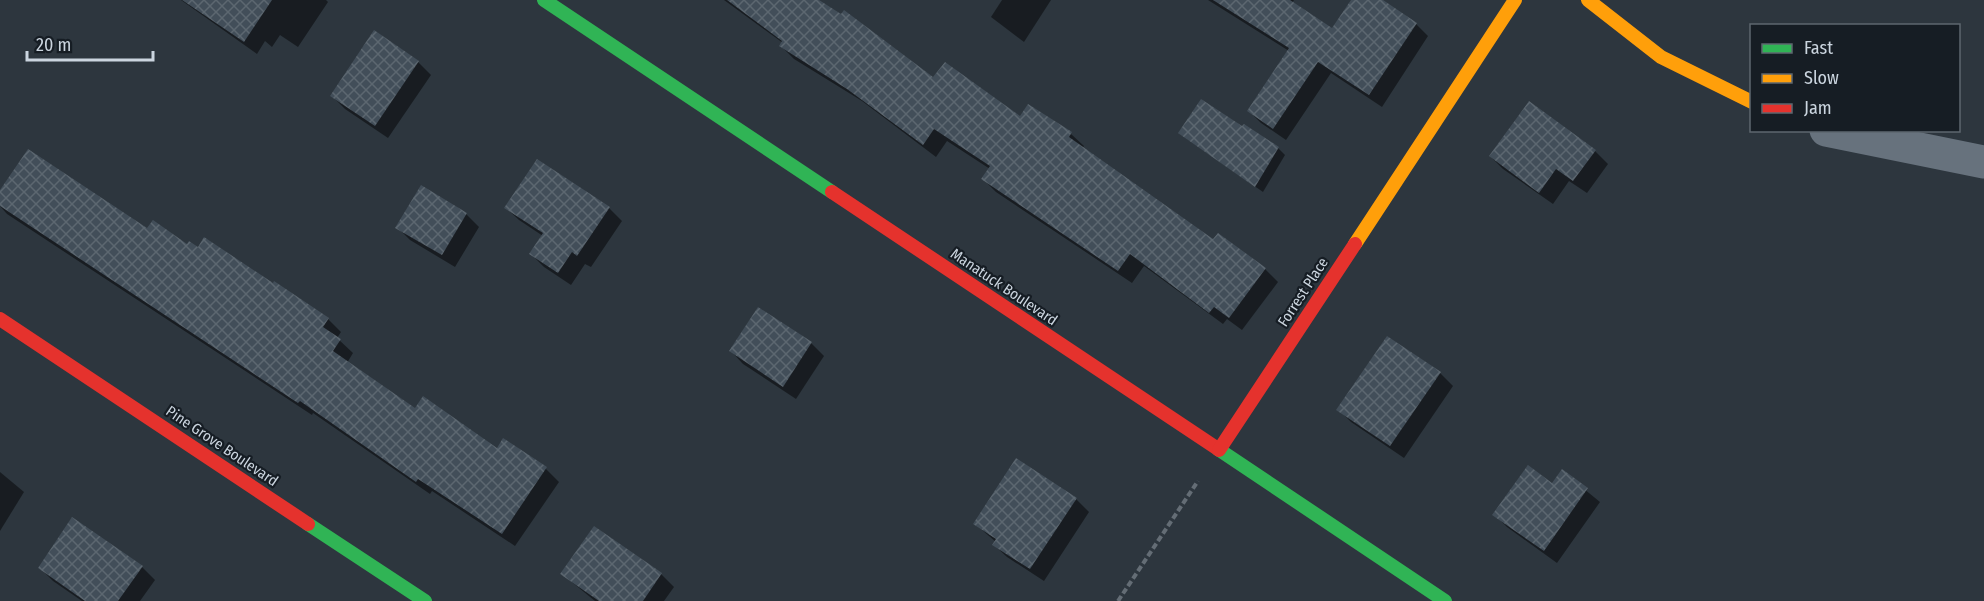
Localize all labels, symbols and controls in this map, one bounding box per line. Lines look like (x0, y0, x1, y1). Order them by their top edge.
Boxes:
scale bar (27, 24, 153, 62)
legend (1750, 24, 1960, 132)
text: 20 m (36, 34, 71, 56)
text: Fast (1804, 37, 1833, 59)
text: Slow (1804, 67, 1839, 89)
text: Jam (1804, 97, 1832, 119)
street label: Manatuck Boulevard (947, 245, 1061, 329)
street label: Forrest Place (1274, 254, 1332, 330)
street label: Pine Grove Boulevard (163, 402, 281, 490)

